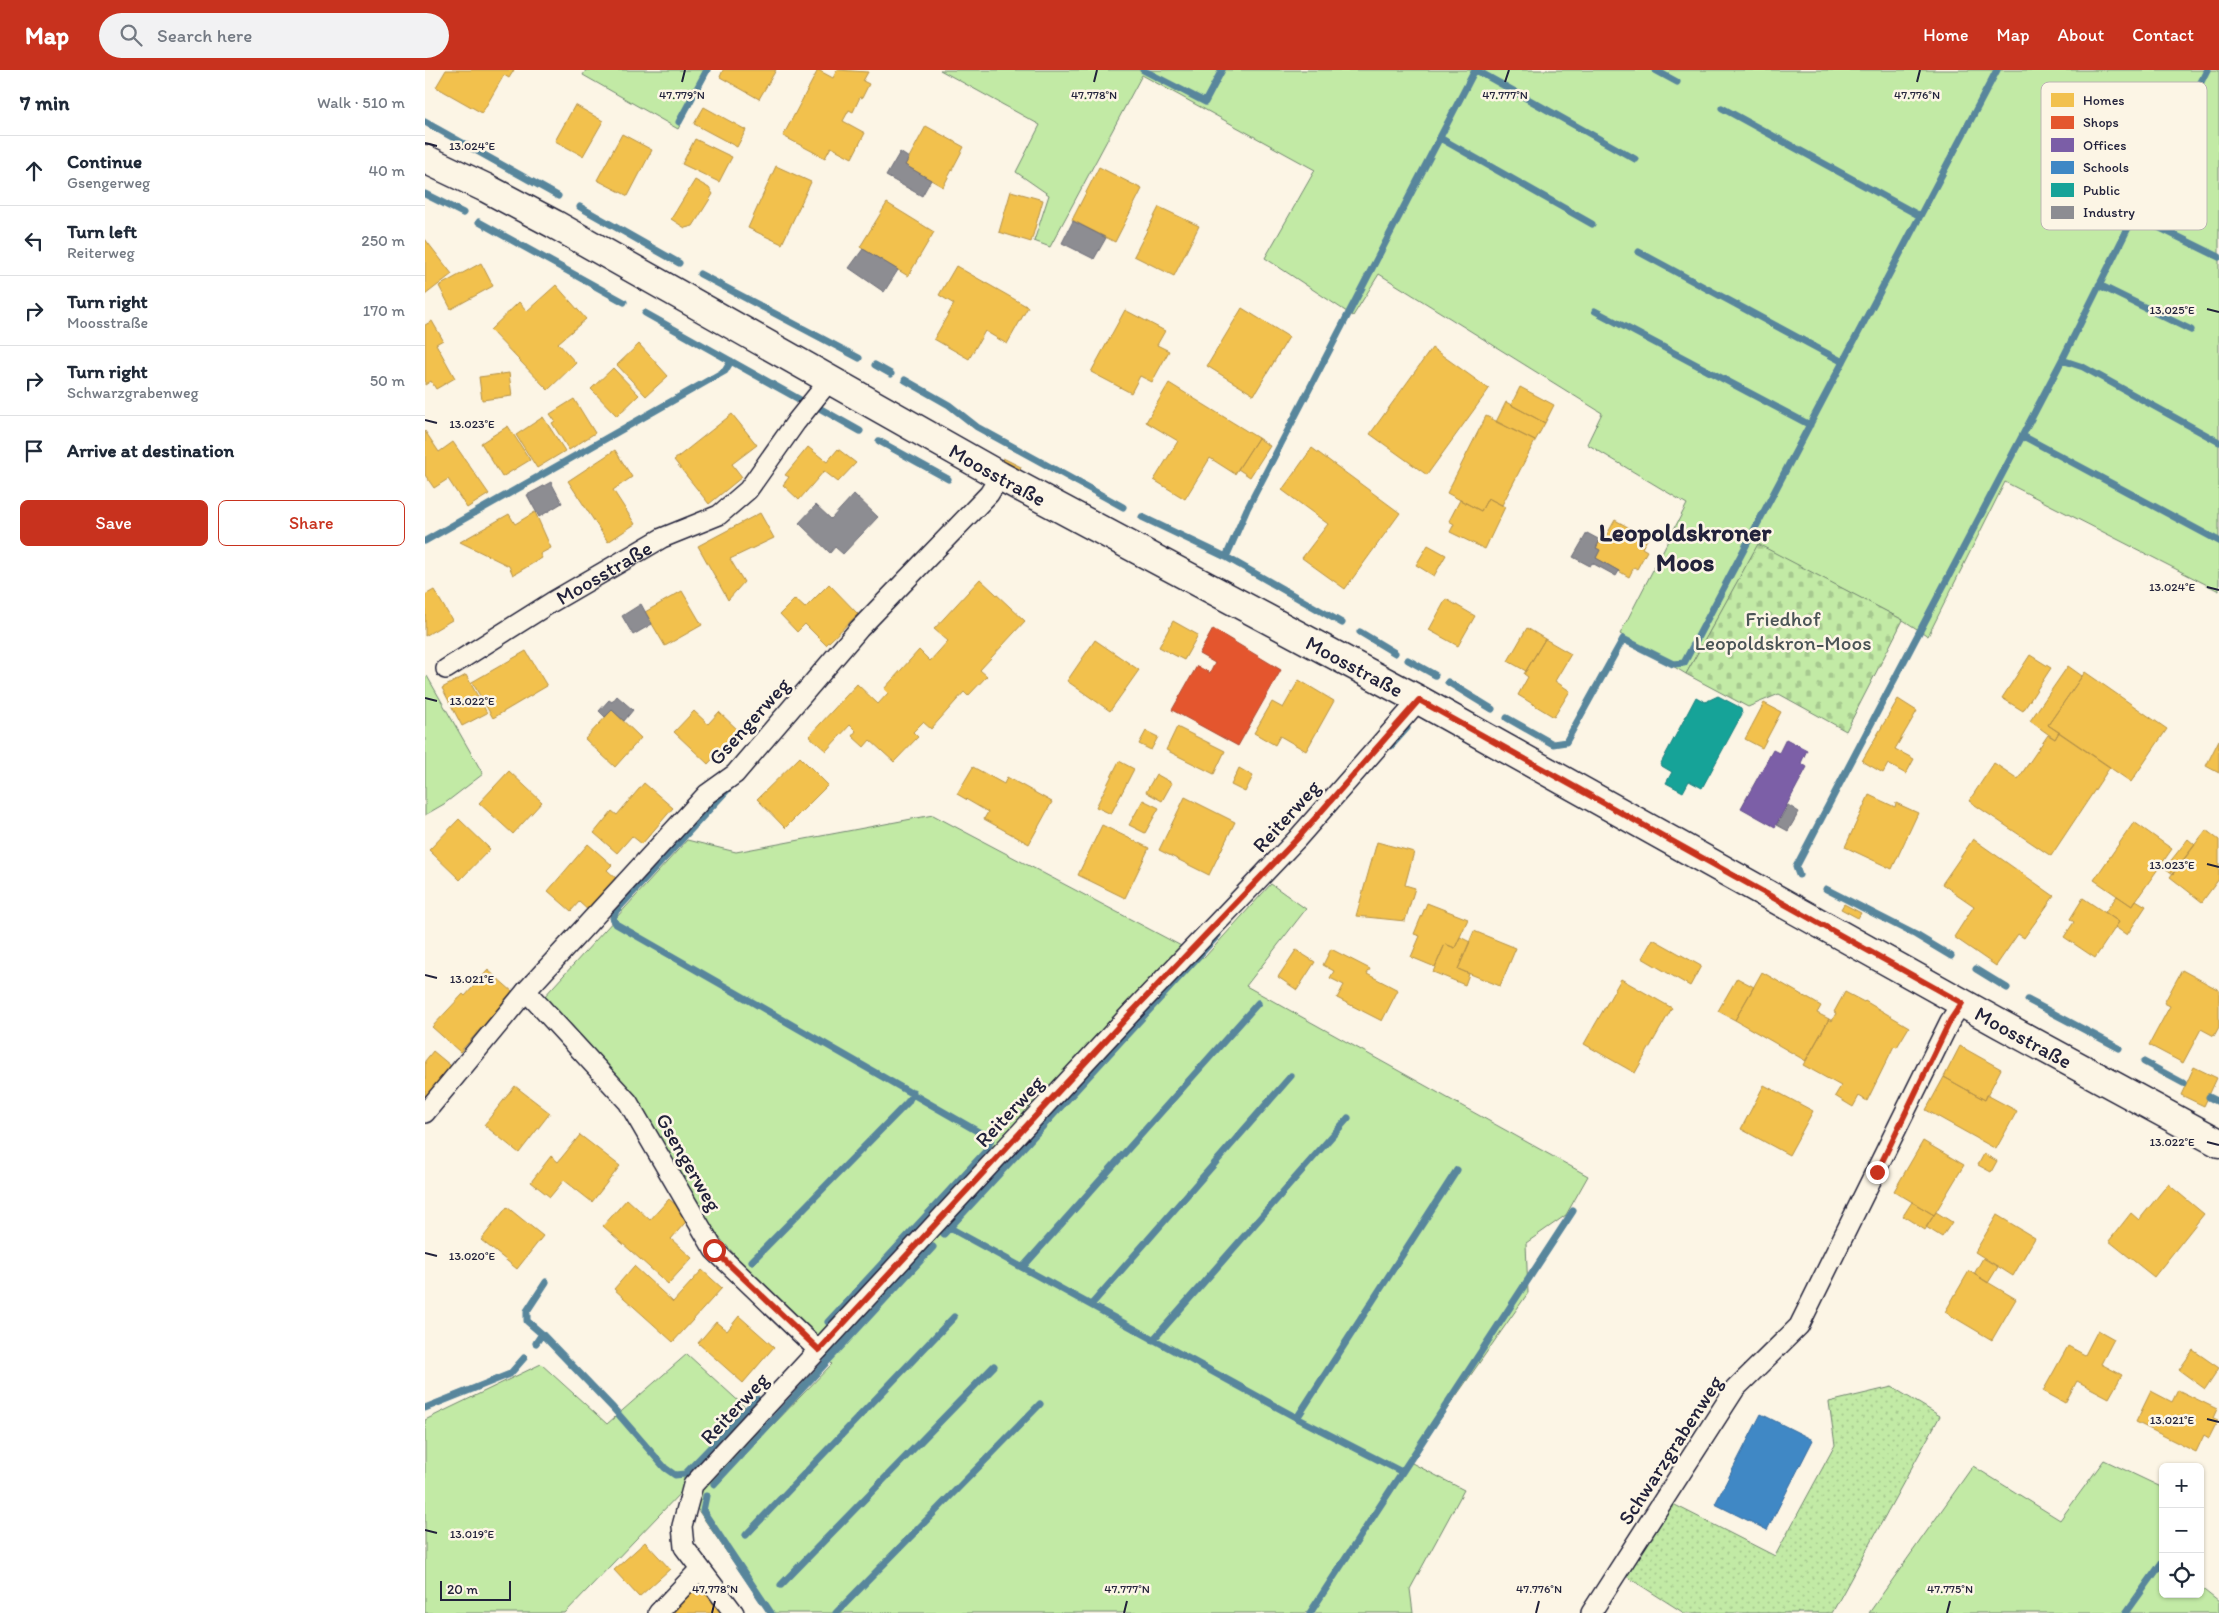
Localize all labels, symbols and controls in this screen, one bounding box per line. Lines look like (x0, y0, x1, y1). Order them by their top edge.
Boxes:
search box (99, 13, 449, 58)
text: Map (25, 21, 69, 50)
icon: search (117, 21, 145, 49)
text: Search here (157, 24, 252, 47)
text: Home (1923, 24, 1969, 46)
text: Map (1997, 24, 2030, 46)
text: About (2058, 24, 2104, 46)
text: Contact (2132, 24, 2194, 46)
legend (2041, 82, 2207, 230)
text: 47.779°N (659, 88, 705, 102)
text: 47.778°N (1071, 88, 1117, 102)
text: 47.777°N (1482, 88, 1528, 102)
text: 47.776°N (1894, 88, 1940, 102)
text: 7 min (20, 90, 69, 115)
text: Homes (2083, 92, 2125, 109)
text: Walk · 510 m (317, 93, 405, 112)
text: Shops (2083, 114, 2119, 131)
text: Offices (2083, 137, 2126, 154)
text: 13.024°E (449, 139, 495, 153)
text: Continue (67, 150, 142, 173)
icon: ahead (20, 157, 48, 185)
text: Schools (2083, 159, 2129, 176)
text: 40 m (368, 161, 405, 180)
text: Gsengerweg (67, 173, 150, 192)
text: Public (2083, 182, 2121, 199)
text: Industry (2083, 204, 2135, 221)
text: Turn left (67, 220, 137, 243)
icon: left (20, 227, 48, 255)
text: 250 m (361, 231, 405, 250)
text: Reiterweg (67, 243, 135, 262)
text: Turn right (67, 290, 148, 313)
icon: right (20, 297, 48, 325)
text: 170 m (363, 301, 405, 320)
text: 13.025°E (2149, 303, 2195, 317)
text: Moosstraße (67, 313, 148, 332)
text: Turn right (67, 360, 148, 383)
icon: right (20, 367, 48, 395)
text: 50 m (370, 371, 405, 390)
text: Schwarzgrabenweg (67, 383, 199, 402)
text: 13.023°E (449, 417, 495, 431)
icon: arrive (20, 437, 48, 465)
street label: Moosstraße (945, 438, 1051, 511)
text: Arrive at destination (67, 439, 234, 462)
button: Save (20, 500, 208, 546)
button: Share (218, 500, 405, 546)
district label: Leopoldskroner Moos (1599, 516, 1772, 578)
street label: Moosstraße (551, 534, 656, 610)
text: 13.024°E (2149, 580, 2195, 594)
park label: Friedhof Leopoldskron-Moos (1694, 606, 1872, 655)
street label: Moosstraße (1302, 629, 1408, 702)
street label: Gsengerweg (703, 672, 795, 770)
text: 13.022°E (449, 694, 495, 708)
street label: Reiterweg (1247, 774, 1325, 857)
text: 13.023°E (2149, 858, 2195, 872)
text: 13.021°E (450, 972, 495, 986)
street label: Moosstraße (1971, 1000, 2076, 1073)
street label: Reiterweg (970, 1070, 1049, 1152)
street label: Gsengerweg (651, 1108, 727, 1216)
text: 13.022°E (2149, 1135, 2195, 1149)
route end (1866, 1161, 1889, 1184)
route start (703, 1239, 726, 1262)
text: 13.020°E (449, 1249, 496, 1263)
street label: Reiterweg (695, 1367, 774, 1449)
street label: Schwarzgrabenweg (1612, 1370, 1728, 1529)
text: 13.021°E (2150, 1413, 2195, 1427)
map controls (2159, 1463, 2204, 1598)
button: + (2159, 1463, 2204, 1508)
button: − (2159, 1508, 2204, 1553)
text: 13.019°E (450, 1527, 495, 1541)
button: locate (2159, 1553, 2204, 1598)
scale bar (440, 1578, 511, 1601)
text: 20 m (447, 1581, 478, 1598)
text: 47.778°N (692, 1582, 738, 1596)
text: 47.777°N (1104, 1582, 1150, 1596)
text: 47.776°N (1516, 1582, 1562, 1596)
text: 47.775°N (1927, 1582, 1973, 1596)

